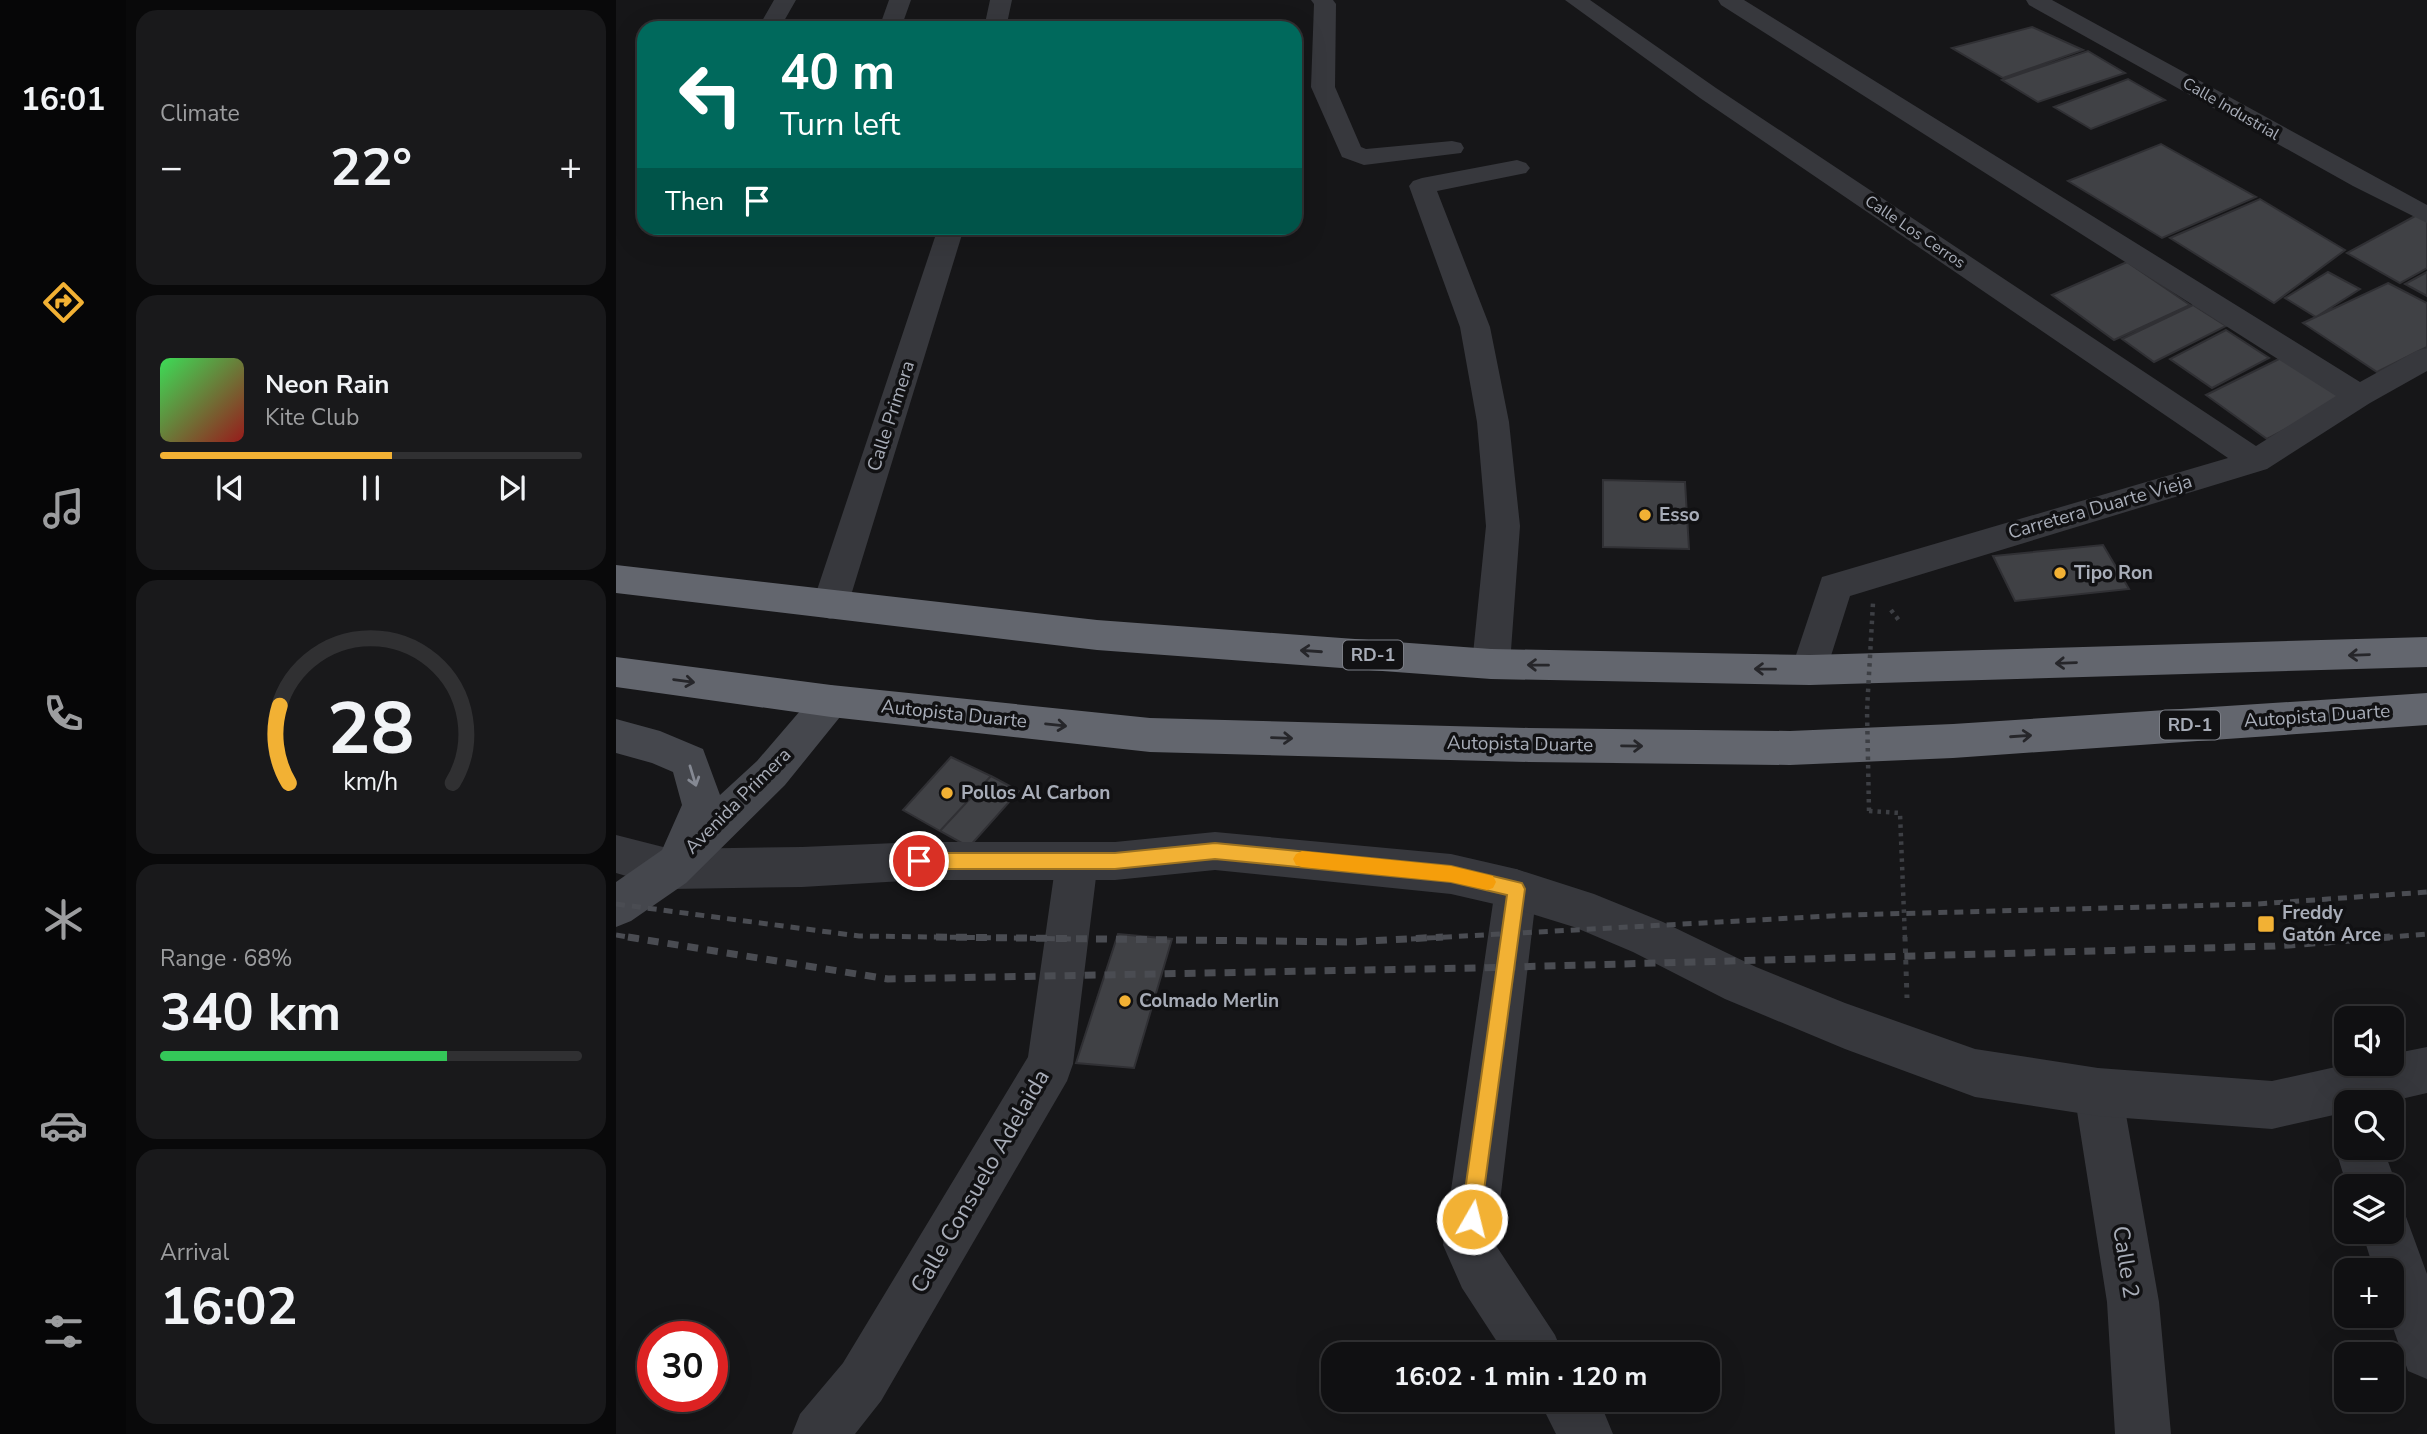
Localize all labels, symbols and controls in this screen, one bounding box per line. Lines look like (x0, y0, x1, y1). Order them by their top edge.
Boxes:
text: 40 m (780, 39, 895, 106)
icon: left (665, 49, 756, 140)
street label: Calle Industrial (2179, 72, 2284, 146)
text: 16:01 (21, 78, 105, 121)
text: Climate (160, 98, 240, 129)
text: Turn left (780, 103, 900, 146)
text: 22° (330, 132, 412, 203)
text: − (160, 142, 183, 193)
text: + (559, 142, 582, 193)
icon: arrive (738, 182, 776, 220)
text: Then (665, 184, 724, 219)
street label: Calle Los Cerros (1860, 190, 1970, 274)
icon: directions (39, 278, 88, 327)
street label: Calle Primera (861, 357, 921, 475)
text: Neon Rain (265, 367, 390, 402)
text: Kite Club (265, 402, 359, 433)
street label: Carretera Duarte Vieja (2005, 468, 2195, 546)
icon: previous (211, 469, 249, 507)
icon: pause (352, 469, 390, 507)
icon: next (493, 469, 531, 507)
icon: music (39, 484, 88, 533)
place label: Esso (1659, 502, 1700, 528)
marker: Esso (1637, 507, 1653, 523)
place label: Tipo Ron (2074, 560, 2153, 586)
marker: Tipo Ron (2052, 565, 2068, 581)
road number: RD-1 (1343, 640, 1403, 670)
one-way arrow (1300, 644, 1323, 657)
one-way arrow (2348, 648, 2371, 661)
one-way arrow (2055, 656, 2078, 670)
one-way arrow (1527, 658, 1550, 672)
one-way arrow (1754, 662, 1777, 676)
one-way arrow (672, 674, 694, 687)
text: 28 (327, 679, 415, 779)
icon: phone (39, 689, 88, 738)
street label: Autopista Duarte (880, 693, 1028, 735)
street label: Autopista Duarte (2243, 698, 2391, 734)
road number: RD-1 (2160, 710, 2220, 740)
one-way arrow (1044, 718, 1066, 731)
street label: Autopista Duarte (1447, 730, 1593, 758)
one-way arrow (2009, 730, 2032, 743)
one-way arrow (1271, 732, 1294, 745)
one-way arrow (1621, 739, 1644, 753)
street label: Avenida Primera (679, 742, 797, 860)
text: km/h (343, 765, 399, 799)
one-way arrow (688, 765, 701, 787)
place label: Pollos Al Carbon (961, 780, 1110, 806)
marker: Pollos Al Carbon (939, 785, 955, 801)
pin (889, 831, 949, 891)
icon: arrive (900, 842, 938, 880)
icon: climate (39, 895, 88, 944)
place label: Freddy Gatón Arce (2282, 900, 2381, 948)
marker: Freddy Gatón Arce (2256, 914, 2276, 934)
text: Range · 68% (160, 943, 292, 974)
text: 340 km (160, 977, 341, 1048)
place label: Colmado Merlin (1139, 988, 1279, 1014)
marker: Colmado Merlin (1117, 993, 1133, 1009)
map controls (2334, 1006, 2404, 1412)
button: sound (2334, 1006, 2404, 1076)
street label: Calle Consuelo Adelaida (903, 1064, 1057, 1298)
button: search (2334, 1090, 2404, 1160)
icon: car (39, 1101, 88, 1150)
button: layers (2334, 1174, 2404, 1244)
position arrow (1435, 1182, 1509, 1256)
street label: Calle 2 (2105, 1224, 2147, 1300)
text: Arrival (160, 1237, 229, 1268)
button: + (2334, 1258, 2404, 1328)
text: 16:02 (160, 1271, 298, 1342)
icon: filters (39, 1307, 88, 1356)
speed limit sign: 30 (637, 1321, 728, 1412)
button: − (2334, 1342, 2404, 1412)
text: 16:02 · 1 min · 120 m (1394, 1359, 1647, 1394)

